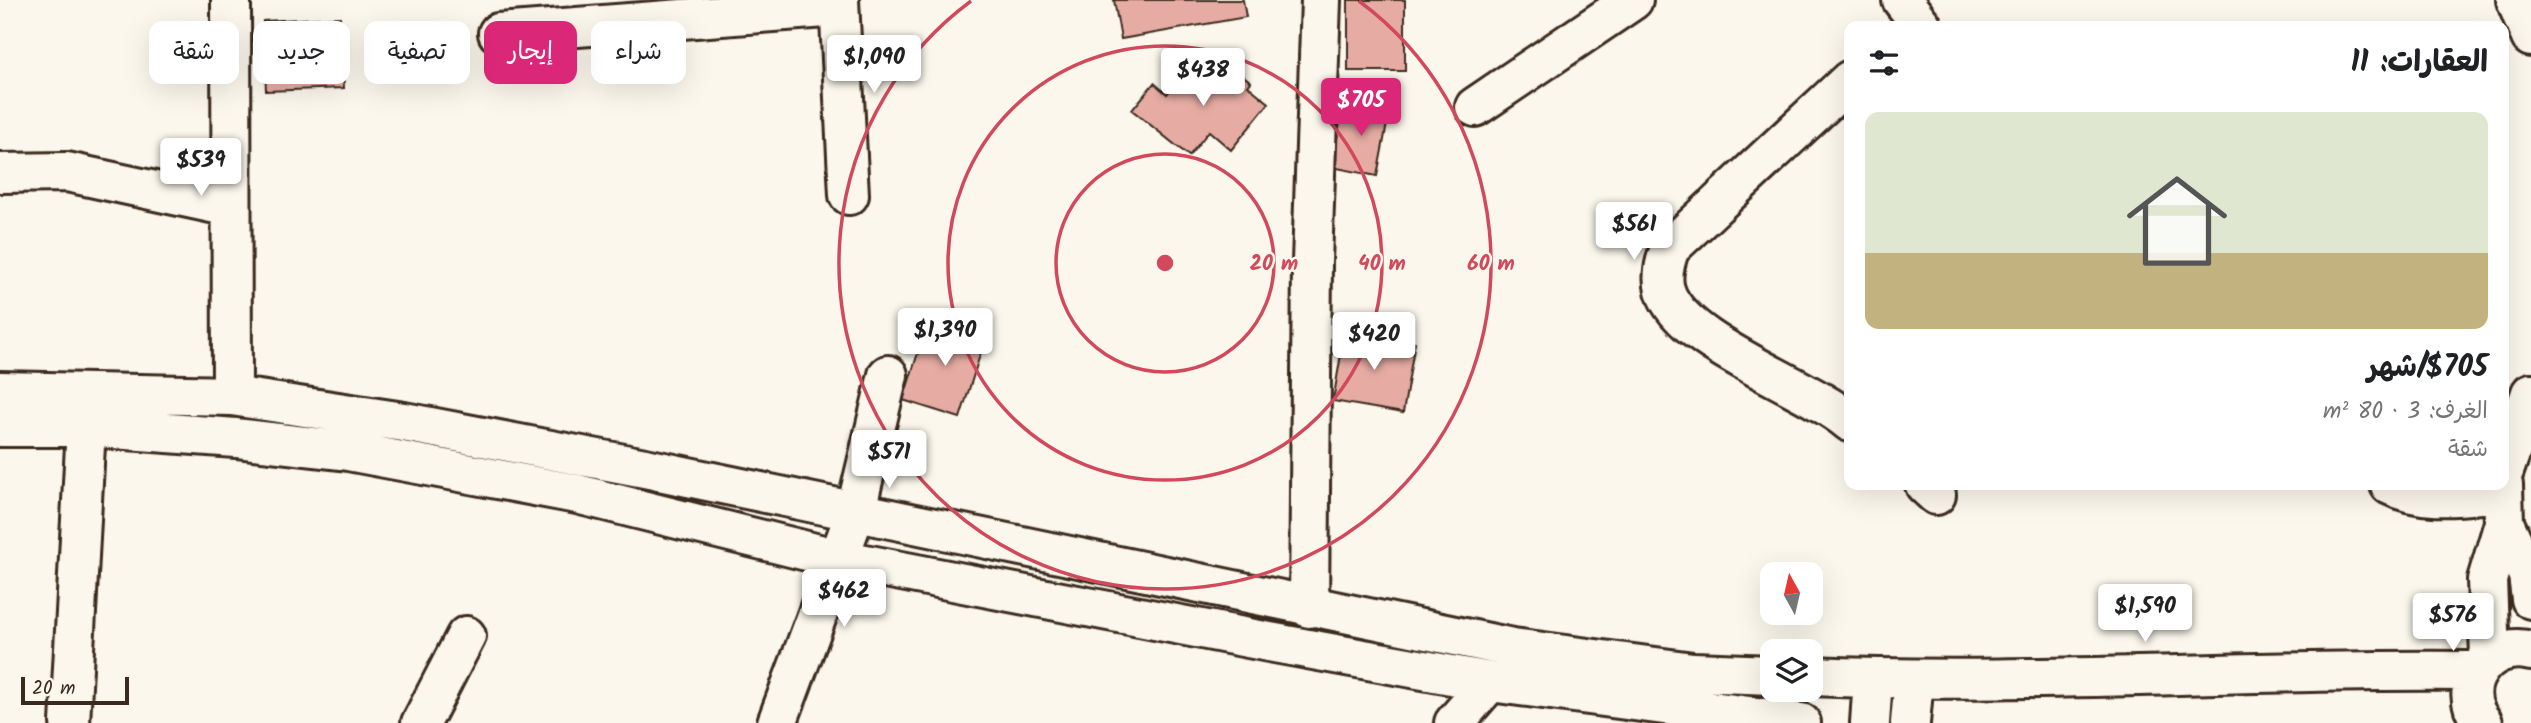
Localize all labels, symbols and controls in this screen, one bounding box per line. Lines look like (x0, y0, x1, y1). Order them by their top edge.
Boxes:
chip: شقة (149, 21, 239, 84)
chip: جديد (253, 21, 350, 84)
chip: تصفية (364, 21, 470, 84)
chip: إيجار (484, 21, 577, 84)
chip: شراء (591, 21, 686, 84)
pin: $1,090 (817, 36, 931, 95)
text: العقارات: 11 (2350, 39, 2488, 87)
text: $1,090 (843, 40, 905, 76)
icon: filters (1865, 44, 1903, 82)
pin: $438 (1162, 48, 1244, 108)
text: $438 (1177, 53, 1229, 89)
pin: $705 (1320, 78, 1402, 138)
text: $705 (1337, 83, 1385, 119)
pin: $539 (160, 138, 242, 198)
text: $539 (176, 143, 226, 179)
icon: home (2114, 158, 2240, 284)
pin: $561 (1593, 202, 1675, 262)
text: $561 (1612, 207, 1656, 243)
text: 20 m (1250, 248, 1298, 281)
text: 40 m (1358, 248, 1406, 281)
text: 60 m (1467, 248, 1515, 281)
centre of rings (1153, 251, 1177, 275)
pin: $1,390 (888, 308, 1002, 368)
pin: $420 (1333, 312, 1415, 372)
text: $1,390 (914, 313, 976, 349)
text: $420 (1348, 317, 1400, 353)
text: $705/شهر (2367, 344, 2488, 392)
text: الغرف: 3 · 80 m² (2323, 394, 2488, 430)
pin: $571 (848, 430, 930, 490)
text: شقة (2448, 432, 2488, 468)
text: $571 (867, 435, 911, 471)
north arrow (1760, 562, 1824, 625)
map controls (1760, 562, 1823, 702)
pin: $462 (803, 570, 885, 629)
text: $462 (818, 574, 870, 610)
pin: $1,590 (2088, 584, 2202, 644)
text: $1,590 (2114, 589, 2176, 625)
pin: $576 (2412, 594, 2494, 653)
text: $576 (2429, 598, 2477, 634)
button: layers (1760, 639, 1823, 702)
scale bar (21, 674, 130, 706)
text: 20 m (32, 674, 75, 704)

